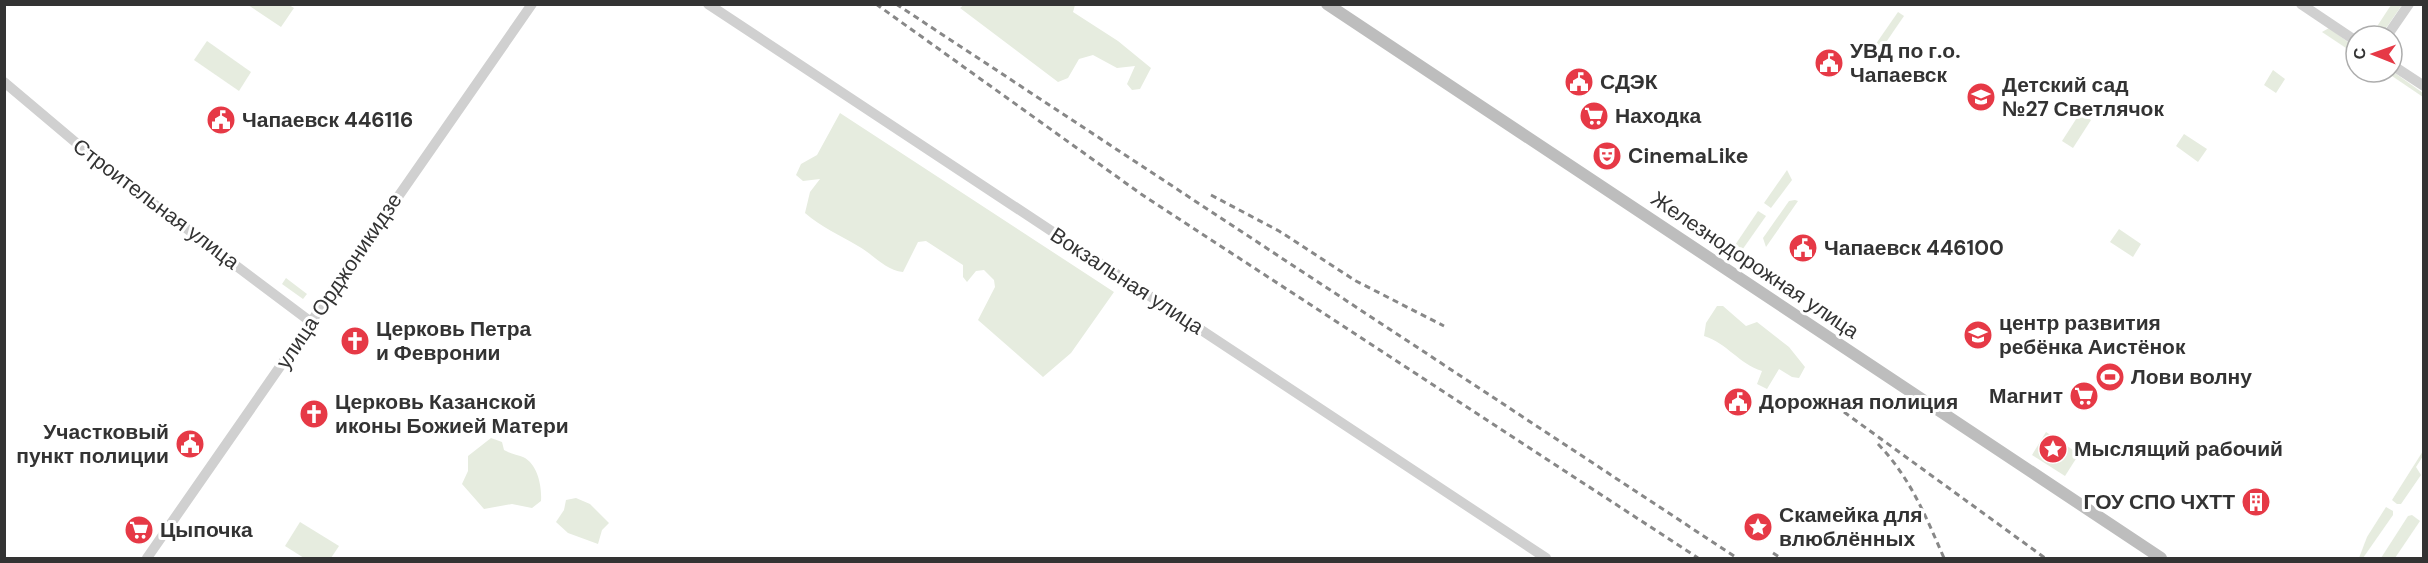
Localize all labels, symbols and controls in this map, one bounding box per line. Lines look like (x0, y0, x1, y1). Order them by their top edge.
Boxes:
north arrow (2344, 24, 2404, 84)
place label: УВД по г.о. Чапаевск (1850, 37, 1960, 89)
public building icon: УВД по г.о. Чапаевск (1813, 47, 1845, 79)
text: С (2349, 47, 2370, 60)
public building icon: СДЭК (1563, 66, 1595, 98)
place label: СДЭК (1600, 68, 1658, 96)
place label: Детский сад №27 Светлячок (2002, 71, 2164, 123)
school or university icon: Детский сад №27 Светлячок (1965, 81, 1997, 113)
supermarket icon: Находка (1578, 100, 1610, 132)
place label: Находка (1615, 102, 1701, 130)
public building icon: Чапаевск 446116 (205, 104, 237, 136)
place label: Чапаевск 446116 (242, 106, 413, 134)
street label: Строительная улица (67, 132, 245, 276)
theatre icon: CinemaLike (1591, 140, 1623, 172)
place label: CinemaLike (1628, 142, 1748, 170)
street label: Железнодорожная улица (1646, 185, 1865, 345)
street label: улица Орджоникидзе (270, 188, 408, 374)
street label: Вокзальная улица (1045, 221, 1209, 341)
public building icon: Чапаевск 446100 (1787, 232, 1819, 264)
place label: Чапаевск 446100 (1824, 234, 2004, 262)
place label: центр развития ребёнка Аистёнок (1999, 309, 2186, 361)
place label: Церковь Петра и Февронии (376, 315, 532, 367)
school or university icon: центр развития ребёнка Аистёнок (1962, 319, 1994, 351)
church icon: Церковь Петра и Февронии (339, 325, 371, 357)
sports icon: Лови волну (2094, 361, 2126, 393)
place label: Лови волну (2131, 363, 2252, 391)
supermarket icon: Магнит (2068, 380, 2100, 412)
place label: Магнит (1989, 382, 2063, 410)
public building icon: Дорожная полиция (1722, 386, 1754, 418)
place label: Церковь Казанской иконы Божией Матери (335, 388, 569, 440)
place label: Дорожная полиция (1759, 388, 1958, 416)
church icon: Церковь Казанской иконы Божией Матери (298, 398, 330, 430)
place label: Участковый пункт полиции (16, 418, 169, 470)
public building icon: Участковый пункт полиции (174, 428, 206, 460)
place icon: Мыслящий рабочий (2037, 433, 2069, 465)
place label: Мыслящий рабочий (2074, 435, 2283, 463)
building icon: ГОУ СПО ЧХТТ (2240, 486, 2272, 518)
place label: ГОУ СПО ЧХТТ (2084, 488, 2235, 516)
place label: Скамейка для влюблённых (1779, 501, 1923, 553)
place icon: Скамейка для влюблённых (1742, 511, 1774, 543)
supermarket icon: Цыпочка (123, 514, 155, 546)
place label: Цыпочка (160, 516, 253, 544)

